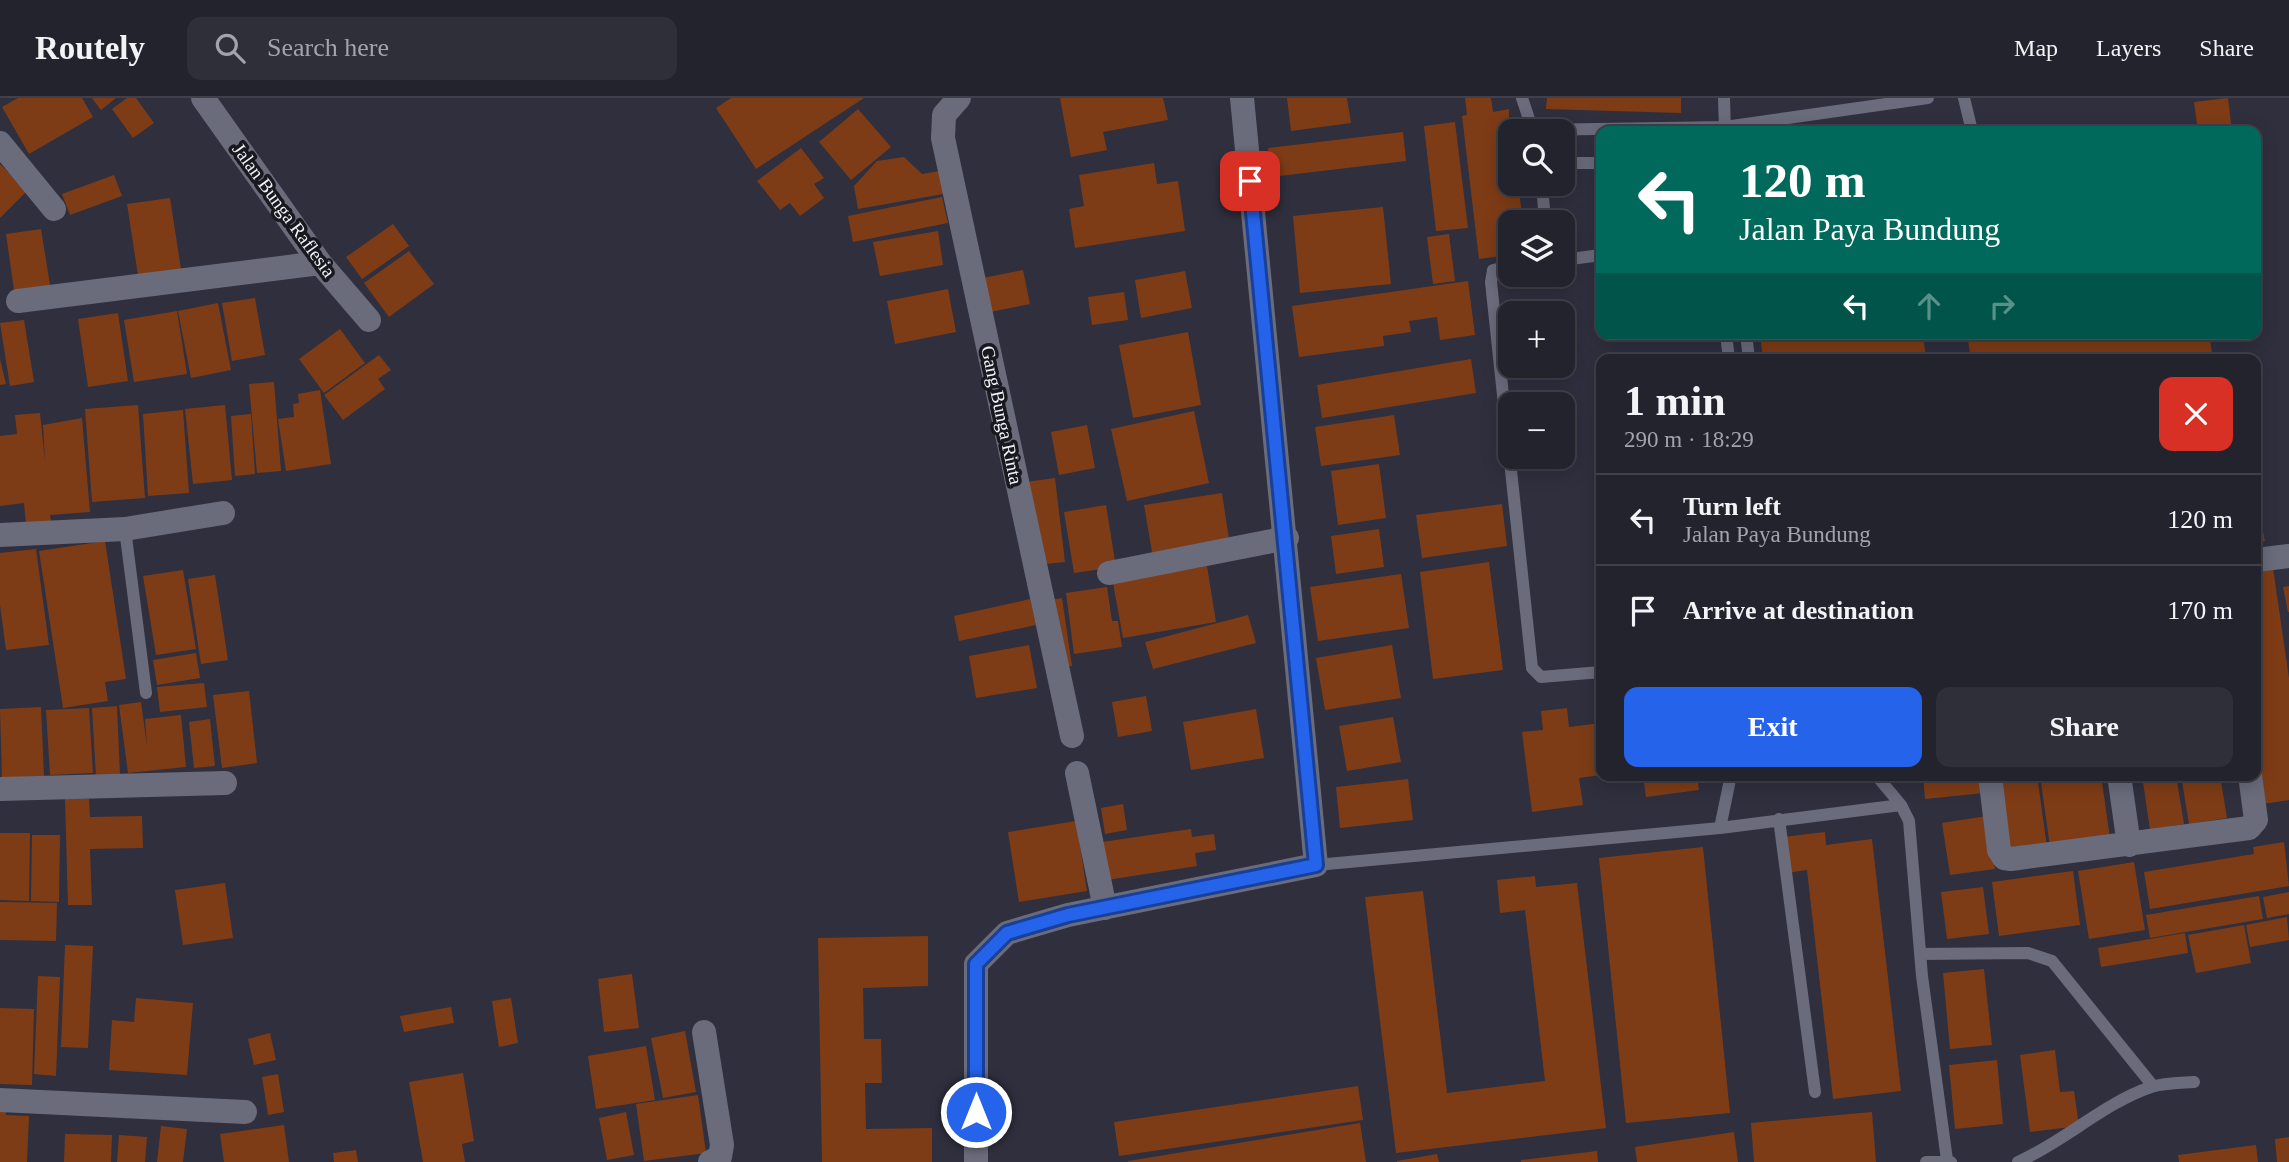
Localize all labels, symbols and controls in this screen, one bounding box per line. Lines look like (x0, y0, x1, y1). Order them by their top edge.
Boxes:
search box (187, 17, 677, 80)
icon: search (211, 29, 249, 67)
text: Routely (35, 30, 145, 66)
text: Search here (267, 33, 389, 62)
text: Map (2014, 35, 2058, 61)
text: Layers (2096, 35, 2161, 61)
text: Share (2199, 35, 2254, 61)
map controls (1498, 119, 1575, 469)
button: search (1498, 119, 1575, 196)
street label: Jalan Bunga Raflesia (228, 139, 340, 282)
pin (1220, 151, 1280, 211)
text: 120 m (1739, 153, 1866, 208)
icon: left (1624, 154, 1715, 245)
icon: arrive (1231, 162, 1269, 200)
button: layers (1498, 210, 1575, 287)
text: Jalan Paya Bundung (1739, 211, 2000, 247)
icon: left (1837, 287, 1875, 325)
icon: ahead (1910, 287, 1948, 325)
icon: right (1983, 287, 2021, 325)
button: + (1498, 301, 1575, 378)
street label: Gang Bunga Rinta (977, 344, 1027, 487)
button: close (2159, 377, 2233, 451)
text: 1 min (1624, 378, 1726, 424)
button: − (1498, 392, 1575, 469)
text: 290 m · 18:29 (1624, 427, 1754, 452)
text: Turn left (1683, 492, 1781, 521)
icon: left (1624, 501, 1662, 539)
text: 120 m (2167, 505, 2233, 534)
text: Jalan Paya Bundung (1683, 522, 1871, 547)
icon: arrive (1624, 592, 1662, 630)
text: Arrive at destination (1683, 596, 1914, 625)
text: 170 m (2167, 596, 2233, 625)
button: Exit (1624, 687, 1922, 767)
button: Share (1936, 687, 2233, 767)
position arrow (939, 1075, 1013, 1149)

